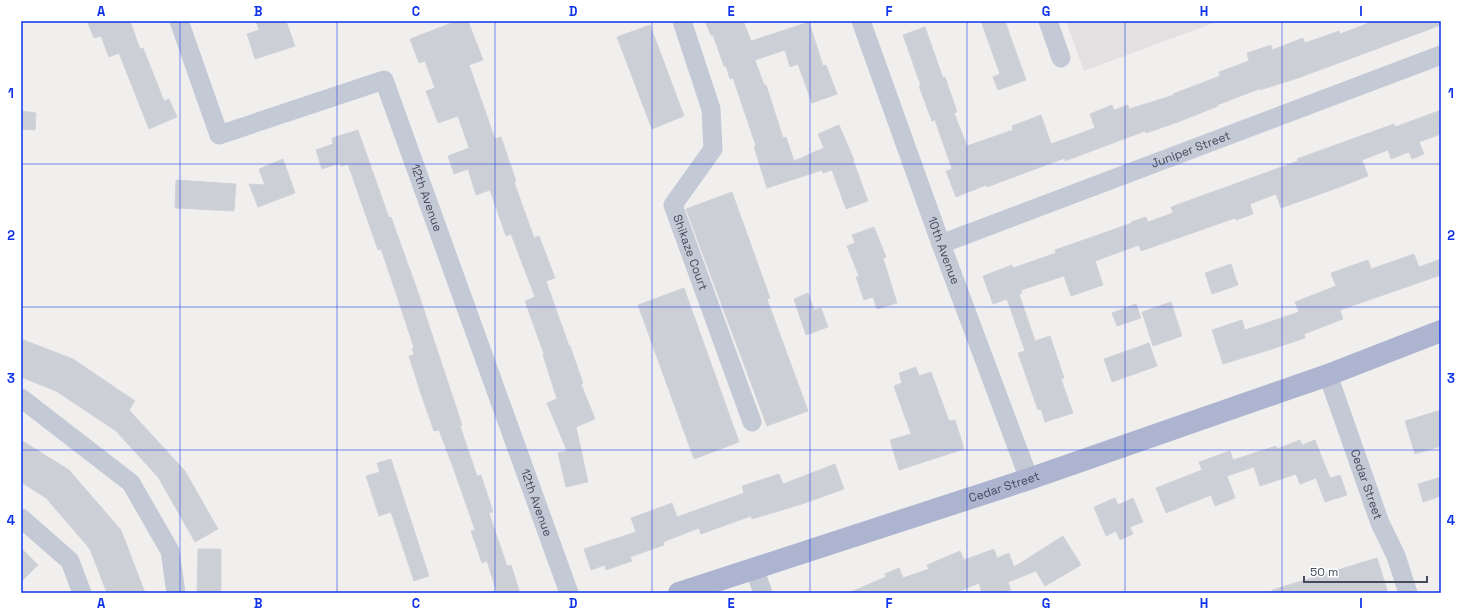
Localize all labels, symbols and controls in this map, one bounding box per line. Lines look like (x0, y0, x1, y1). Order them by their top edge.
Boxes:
text: A (97, 3, 106, 20)
text: B (254, 3, 263, 20)
text: C (412, 3, 420, 20)
text: D (569, 3, 578, 20)
text: E (727, 3, 735, 20)
text: F (886, 3, 893, 20)
text: G (1042, 3, 1050, 20)
text: H (1200, 3, 1208, 20)
text: I (1359, 3, 1363, 20)
text: 1 (8, 85, 14, 102)
text: 1 (1448, 85, 1454, 102)
street label: Juniper Street (1149, 127, 1233, 172)
street label: 12th Avenue (407, 162, 446, 234)
street label: Shikaze Court (669, 212, 711, 293)
street label: 10th Avenue (924, 215, 963, 287)
text: 2 (7, 227, 15, 244)
text: 2 (1447, 227, 1455, 244)
text: 3 (7, 370, 15, 387)
text: 3 (1447, 370, 1455, 387)
street label: Cedar Street (1347, 447, 1386, 522)
street label: 12th Avenue (517, 467, 556, 539)
street label: Cedar Street (967, 468, 1042, 506)
text: 4 (7, 512, 15, 529)
text: 4 (1447, 512, 1455, 529)
scale bar (1304, 558, 1427, 584)
text: 50 m (1310, 564, 1338, 580)
text: A (97, 595, 106, 612)
text: B (254, 595, 263, 612)
text: C (412, 595, 420, 612)
text: D (569, 595, 578, 612)
text: E (727, 595, 735, 612)
text: F (886, 595, 893, 612)
text: G (1042, 595, 1050, 612)
text: H (1200, 595, 1208, 612)
text: I (1359, 595, 1363, 612)

